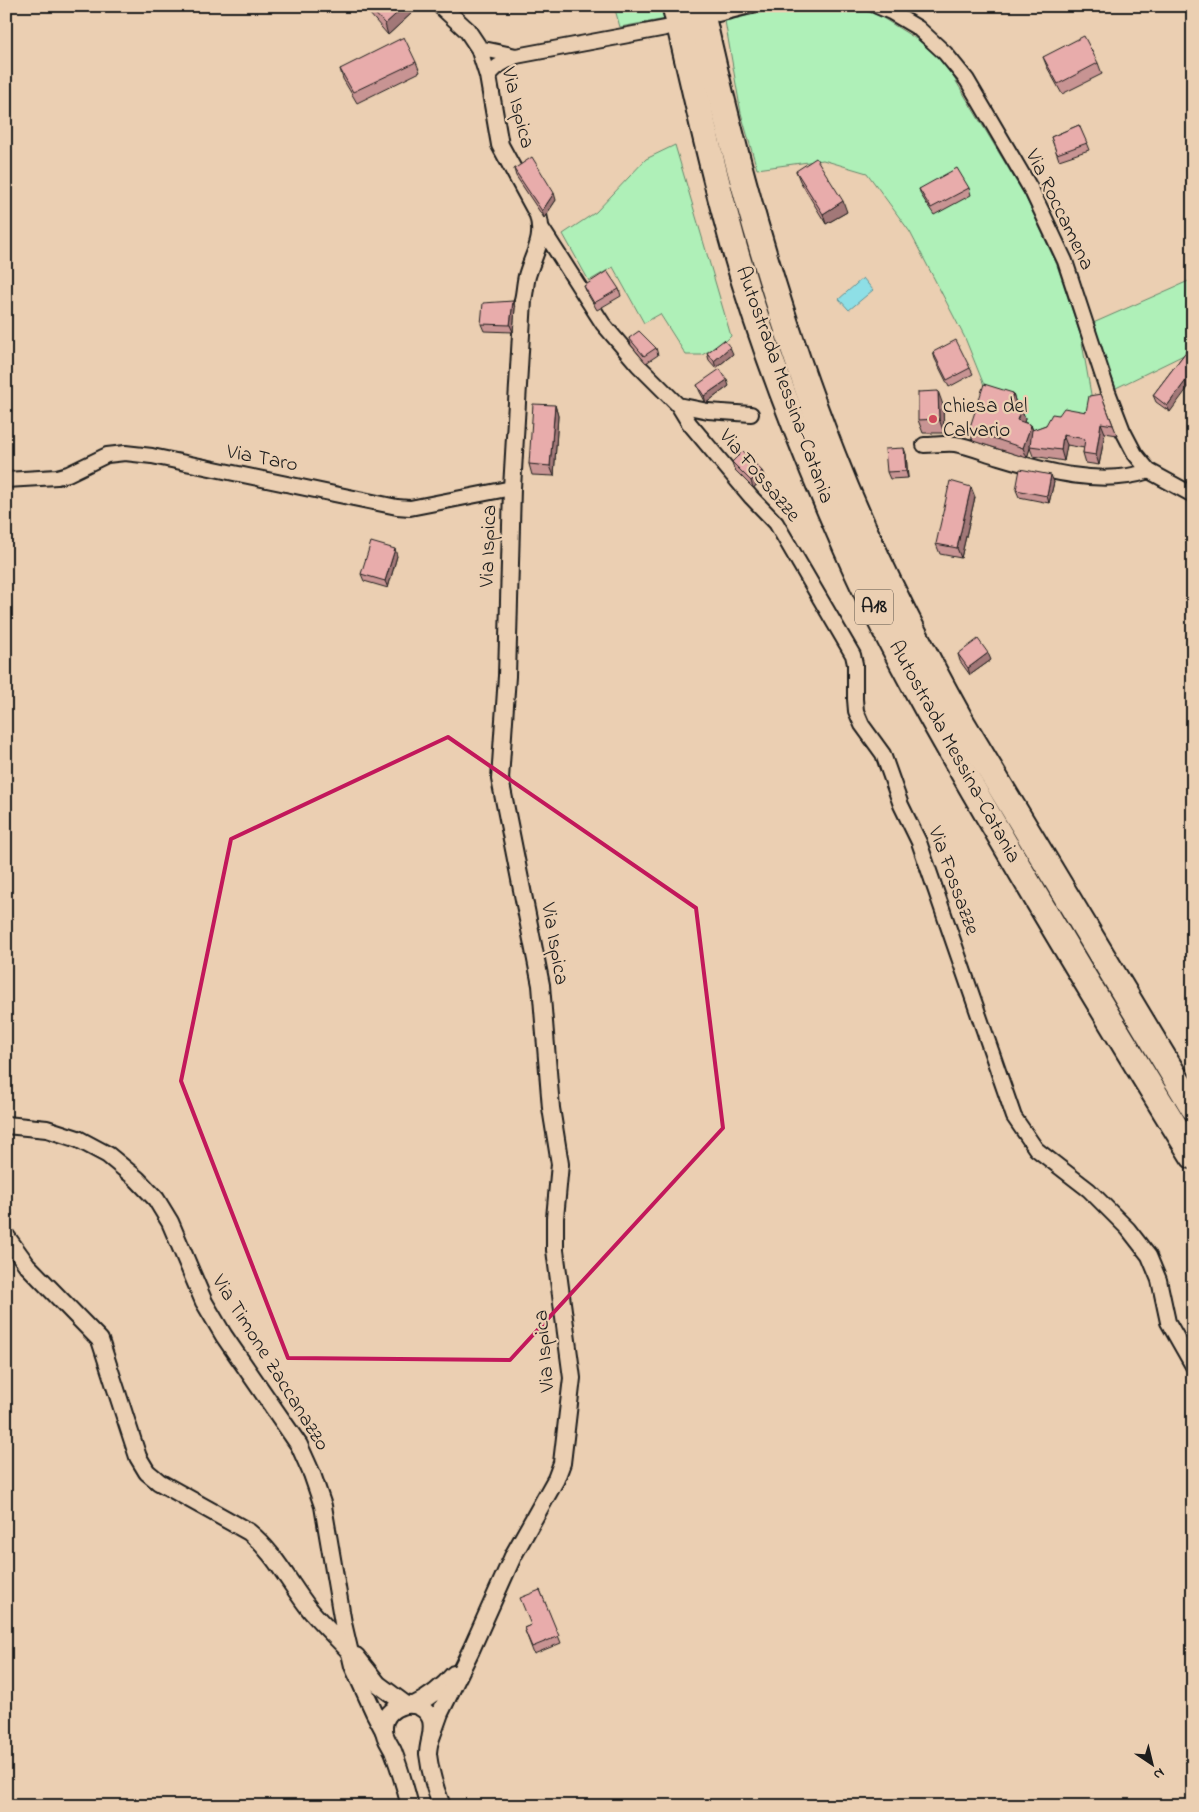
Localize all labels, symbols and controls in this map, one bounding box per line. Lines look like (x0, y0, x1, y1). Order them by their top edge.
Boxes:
street label: Via Ispica (492, 63, 542, 152)
street label: Via Roccamena (1016, 144, 1101, 276)
street label: Autostrada Messina-Catania (727, 262, 841, 508)
place label: chiesa del Calvario (943, 392, 1028, 446)
marker: chiesa del Calvario (927, 413, 939, 425)
street label: Via Fossazze (710, 422, 807, 530)
street label: Via Taro (223, 437, 300, 481)
street label: Via Ispica (473, 504, 505, 589)
road number: A18 (855, 590, 893, 624)
street label: Autostrada Messina-Catania (880, 635, 1028, 869)
street label: Via Fossazze (919, 822, 987, 940)
street label: Via Ispica (532, 900, 576, 987)
street label: Via Timone Zaccanazzo (203, 1268, 336, 1457)
street label: Via Ispica (526, 1308, 564, 1395)
north arrow (1126, 1740, 1176, 1790)
text: N (1149, 1762, 1168, 1785)

